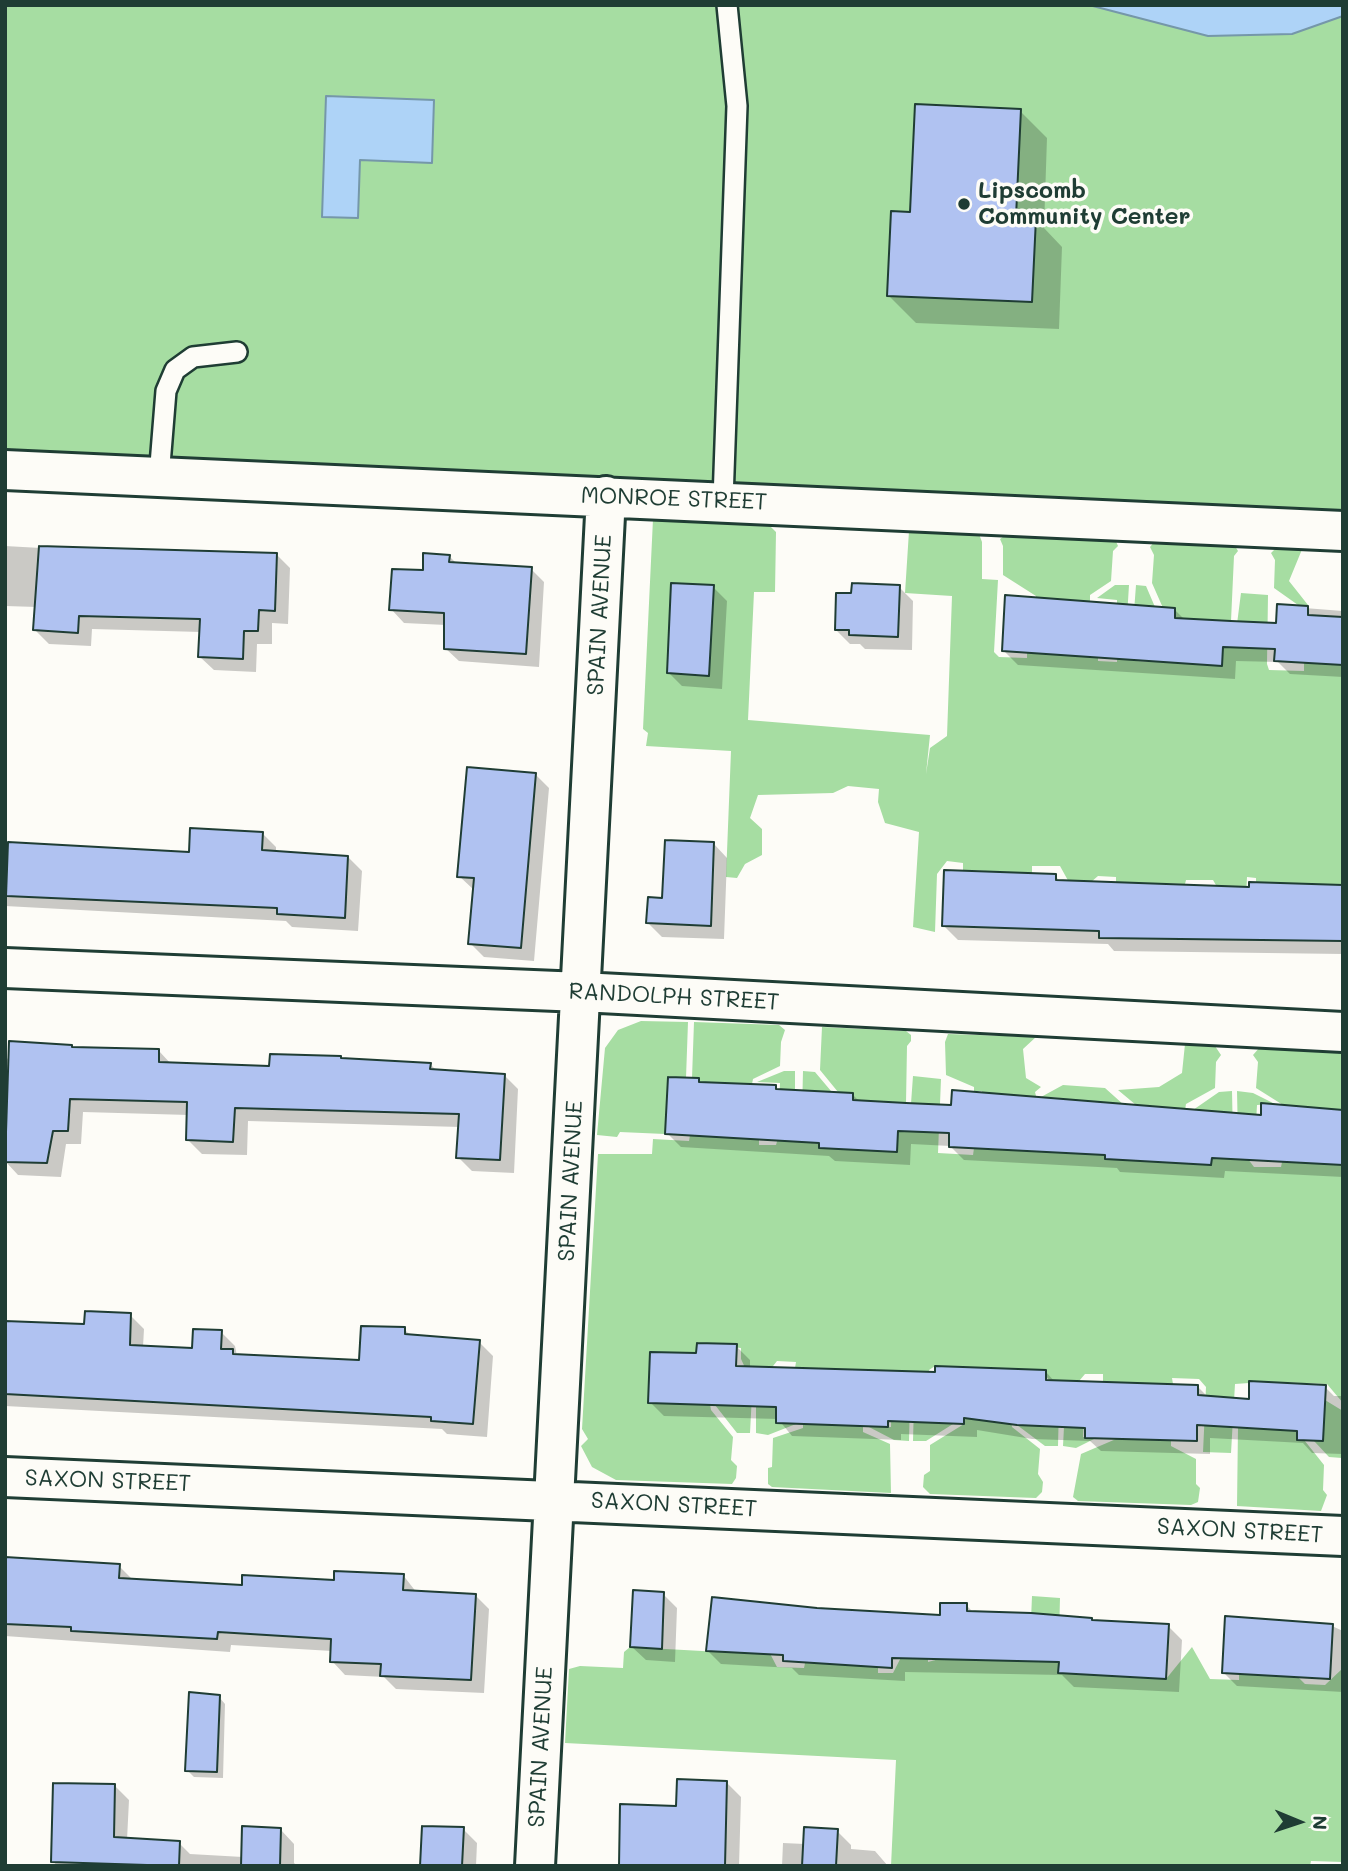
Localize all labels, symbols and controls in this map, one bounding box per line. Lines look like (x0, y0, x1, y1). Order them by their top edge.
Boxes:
place label: Lipscomb Community Center (978, 177, 1191, 231)
marker: Lipscomb Community Center (956, 196, 972, 212)
street label: MONROE STREET (580, 482, 768, 516)
street label: SPAIN AVENUE (582, 534, 618, 696)
street label: RANDOLPH STREET (568, 978, 780, 1016)
street label: SPAIN AVENUE (553, 1100, 589, 1262)
street label: SAXON STREET (24, 1464, 192, 1498)
street label: SAXON STREET (590, 1487, 758, 1523)
street label: SAXON STREET (1156, 1513, 1324, 1549)
street label: SPAIN AVENUE (523, 1666, 559, 1828)
north arrow (1264, 1787, 1334, 1857)
text: N (1308, 1815, 1333, 1830)

